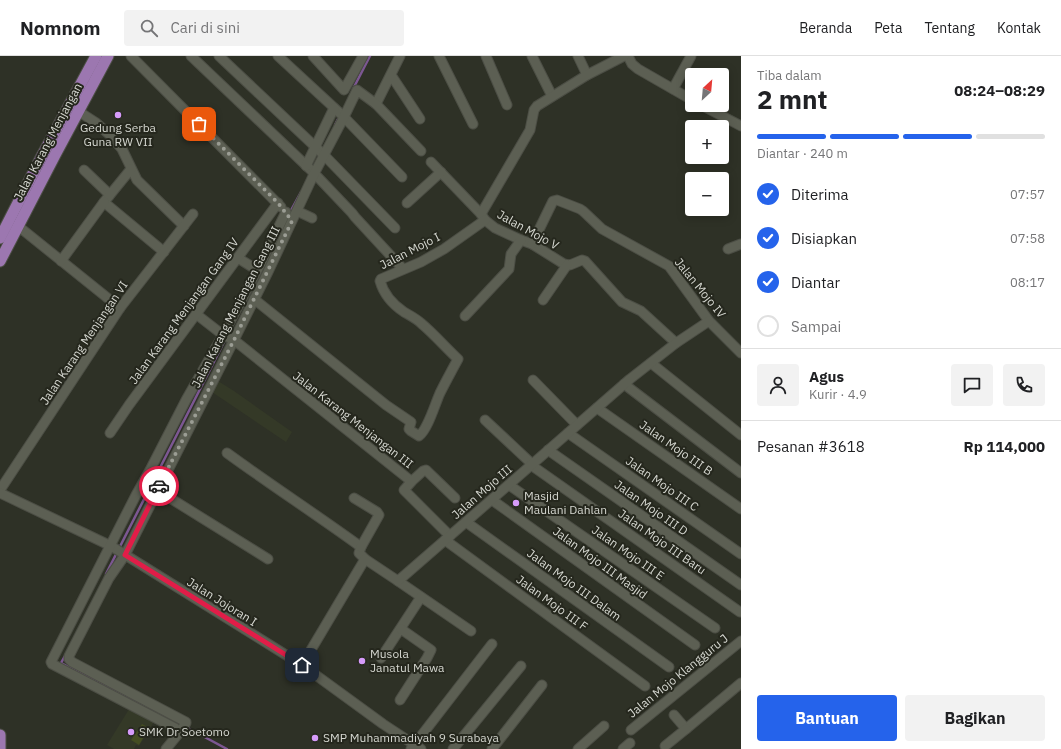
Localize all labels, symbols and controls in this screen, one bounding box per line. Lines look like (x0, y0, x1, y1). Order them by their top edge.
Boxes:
search box (124, 10, 404, 46)
text: Nomnom (20, 16, 100, 40)
icon: search (138, 17, 160, 39)
text: Cari di sini (170, 18, 240, 37)
text: Beranda (799, 19, 852, 37)
text: Peta (874, 19, 902, 37)
text: Tentang (924, 19, 975, 37)
text: Kontak (997, 19, 1041, 37)
text: Tiba dalam (757, 67, 822, 84)
north arrow (685, 68, 729, 112)
map controls (685, 68, 729, 216)
street label: Jalan Karang Menjangan (10, 80, 85, 203)
text: 08:24–08:29 (954, 81, 1045, 100)
text: 2 mnt (757, 82, 827, 116)
pin (182, 107, 216, 141)
marker: Gedung Serba Guna RW VII (113, 110, 123, 120)
icon: bag (188, 113, 210, 135)
place label: Gedung Serba Guna RW VII (80, 120, 157, 149)
button: + (685, 120, 729, 164)
text: Diantar · 240 m (757, 145, 848, 162)
button: − (685, 172, 729, 216)
icon: check (757, 183, 779, 205)
text: Diterima (791, 185, 849, 204)
text: 07:57 (1010, 186, 1045, 203)
street label: Jalan Mojo V (495, 206, 562, 253)
street label: Jalan Karang Menjangan Gang III (188, 223, 283, 390)
icon: check (757, 227, 779, 249)
street label: Jalan Mojo I (377, 229, 443, 272)
text: Disiapkan (791, 229, 857, 248)
text: 07:58 (1010, 230, 1045, 247)
street label: Jalan Karang Menjangan Gang IV (126, 234, 242, 387)
street label: Jalan Mojo IV (672, 255, 730, 321)
icon: check (757, 271, 779, 293)
text: Diantar (791, 273, 840, 292)
text: 08:17 (1010, 274, 1045, 291)
street label: Jalan Karang Menjangan VI (36, 278, 131, 408)
text: Sampai (791, 317, 841, 336)
button: person (757, 364, 799, 406)
button: chat (951, 364, 993, 406)
button: phone (1003, 364, 1045, 406)
text: Agus (809, 367, 844, 386)
street label: Jalan Karang Menjangan III (290, 368, 417, 471)
text: Kurir · 4.9 (809, 386, 867, 403)
street label: Jalan Mojo III B (637, 417, 716, 478)
text: Pesanan #3618 (757, 437, 865, 456)
text: Rp 114,000 (964, 437, 1045, 456)
street label: Jalan Mojo III C (623, 453, 702, 515)
street label: Jalan Mojo III (448, 461, 515, 522)
courier (139, 466, 179, 506)
icon: car (148, 475, 170, 497)
street label: Jalan Mojo III D (612, 477, 691, 538)
place label: Masjid Maulani Dahlan (524, 488, 607, 517)
marker: Masjid Maulani Dahlan (511, 498, 521, 508)
street label: Jalan Mojo III Baru (616, 506, 709, 577)
street label: Jalan Mojo III E (589, 522, 667, 583)
street label: Jalan Mojo III Masjid (550, 523, 650, 602)
street label: Jalan Mojo III Dalam (524, 545, 624, 624)
street label: Jalan Mojo III F (514, 572, 591, 634)
street label: Jalan Jojoran I (185, 574, 260, 629)
street label: Jalan Mojo Klangguru J (625, 631, 731, 721)
place label: Musola Janatul Mawa (370, 646, 445, 675)
pin (285, 648, 319, 682)
icon: home (291, 654, 313, 676)
marker: Musola Janatul Mawa (357, 656, 367, 666)
button: Bantuan (757, 695, 897, 741)
button: Bagikan (905, 695, 1045, 741)
place label: SMK Dr Soetomo (139, 724, 230, 739)
marker: SMK Dr Soetomo (126, 727, 136, 737)
place label: SMP Muhammadiyah 9 Surabaya (323, 730, 500, 745)
marker: SMP Muhammadiyah 9 Surabaya (310, 733, 320, 743)

